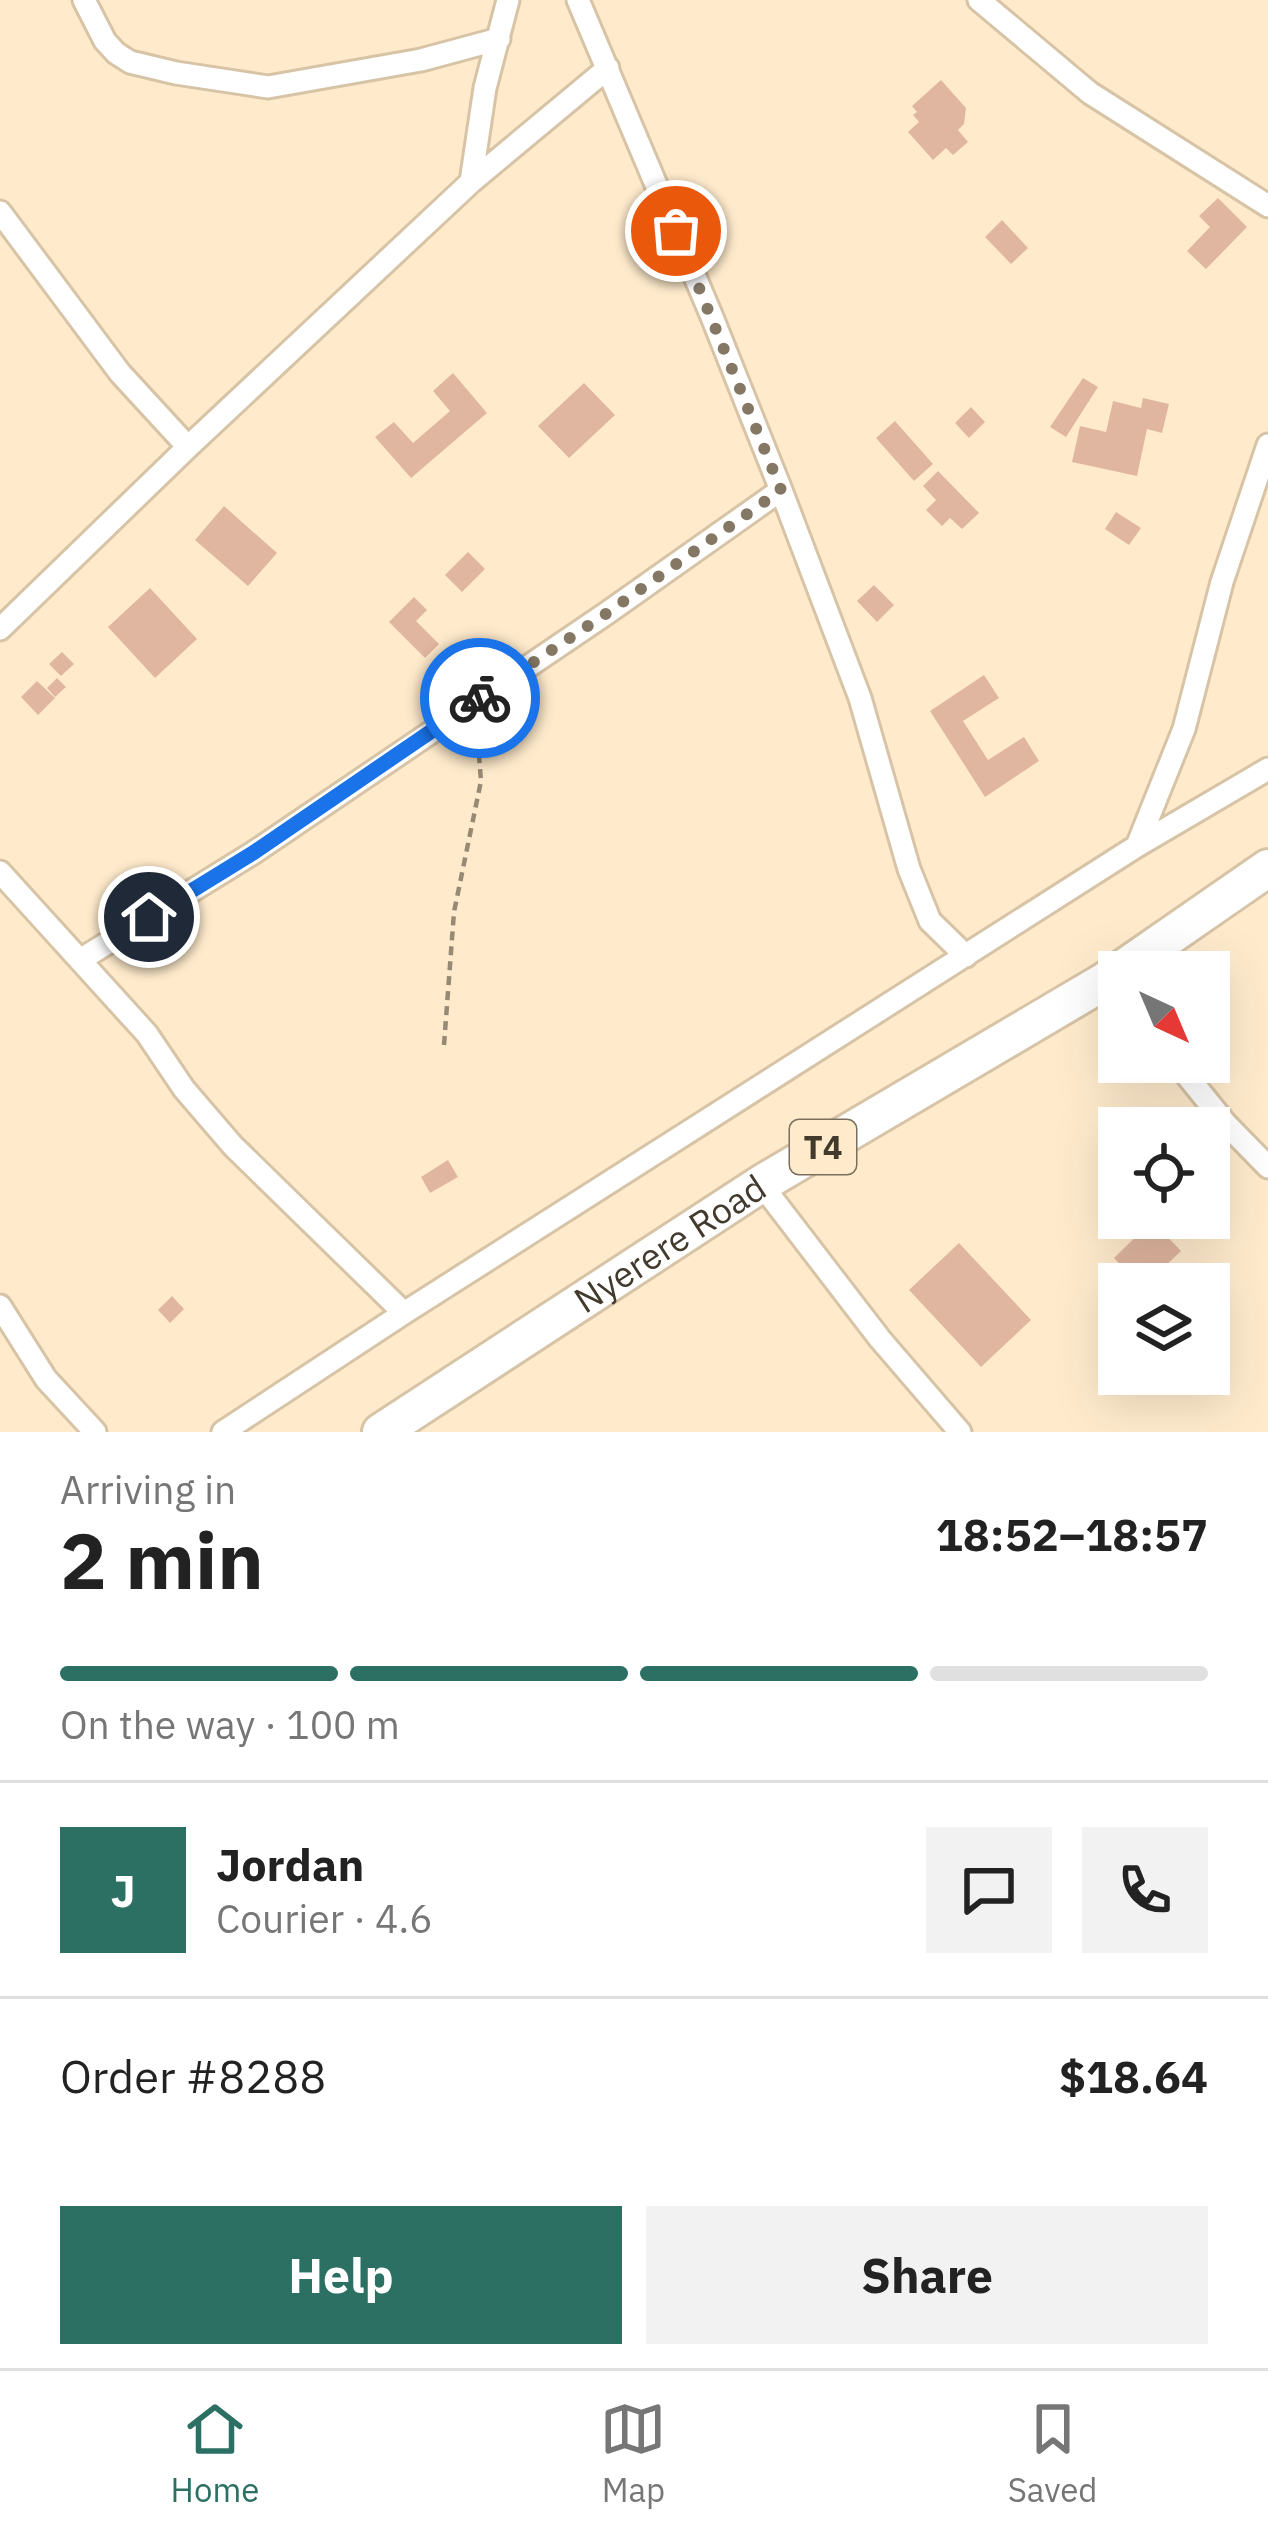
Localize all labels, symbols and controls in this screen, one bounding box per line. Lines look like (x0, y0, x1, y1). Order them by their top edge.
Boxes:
pin (625, 180, 727, 282)
icon: bag (643, 198, 709, 264)
courier (420, 638, 540, 758)
icon: bike (447, 665, 513, 731)
pin (98, 866, 200, 968)
icon: home (116, 884, 182, 950)
north arrow (1098, 951, 1230, 1083)
map controls (1098, 951, 1230, 1395)
button: locate (1098, 1107, 1230, 1239)
road number: T4 (790, 1120, 856, 1174)
street label: Nyerere Road (565, 1163, 775, 1323)
button: layers (1098, 1263, 1230, 1395)
text: Arriving in (60, 1464, 236, 1515)
text: 18:52–18:57 (936, 1505, 1208, 1563)
text: 2 min (60, 1509, 264, 1610)
text: On the way · 100 m (60, 1699, 400, 1750)
button: chat (926, 1827, 1052, 1953)
button: phone (1082, 1827, 1208, 1953)
text: Jordan (216, 1835, 364, 1893)
text: J (110, 1861, 136, 1919)
text: Courier · 4.6 (216, 1893, 433, 1944)
text: Order #8288 (60, 2047, 326, 2105)
text: $18.64 (1059, 2047, 1208, 2105)
button: Help (60, 2206, 622, 2344)
button: Share (646, 2206, 1208, 2344)
tab: Home (171, 2396, 259, 2511)
tab: Map (600, 2396, 666, 2511)
tab: Saved (1008, 2396, 1097, 2511)

